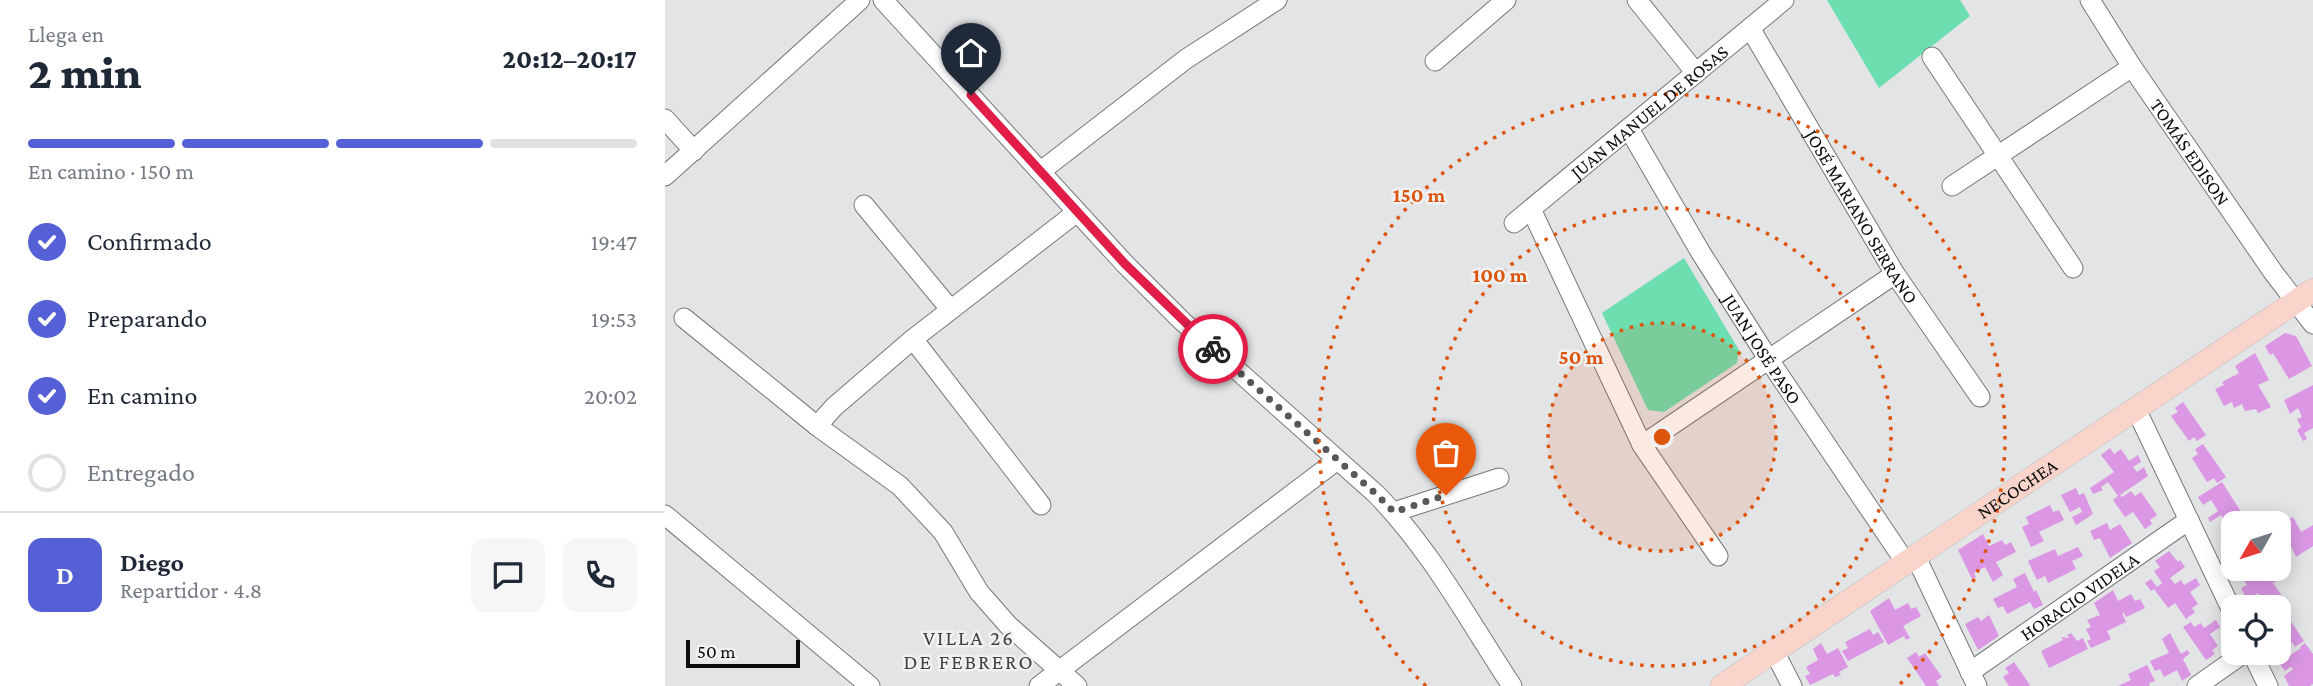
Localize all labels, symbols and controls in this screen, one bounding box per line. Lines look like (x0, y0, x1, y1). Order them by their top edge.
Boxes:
text: Llega en (28, 21, 104, 47)
pin (941, 23, 1001, 95)
icon: home (952, 34, 990, 72)
street label: JUAN MANUEL DE ROSAS (1565, 41, 1732, 184)
text: 20:12–20:17 (502, 45, 637, 74)
text: 2 min (28, 47, 142, 98)
street label: TOMÁS EDISON (2146, 95, 2234, 209)
street label: JOSÉ MARIANO SERRANO (1800, 124, 1922, 308)
text: En camino · 150 m (28, 158, 194, 184)
text: 150 m (1393, 183, 1446, 207)
icon: check (28, 223, 66, 261)
text: Confirmado (87, 227, 212, 256)
text: 19:47 (591, 229, 637, 255)
text: 100 m (1472, 263, 1528, 287)
street label: JUAN JOSÉ PASO (1717, 288, 1805, 408)
icon: check (28, 300, 66, 338)
text: Preparando (87, 304, 207, 333)
text: 19:53 (591, 306, 637, 332)
courier (1178, 314, 1248, 384)
icon: bike (1194, 330, 1232, 368)
text: 50 m (1559, 345, 1604, 369)
icon: check (28, 377, 66, 415)
text: En camino (87, 381, 197, 410)
text: 20:02 (584, 383, 637, 409)
pin (1416, 423, 1476, 495)
centre of rings (1650, 425, 1674, 449)
icon: bag (1427, 434, 1465, 472)
street label: NECOCHEA (1973, 455, 2061, 523)
text: Entregado (87, 458, 195, 487)
north arrow (2221, 511, 2291, 581)
map controls (2221, 511, 2291, 665)
button: chat (471, 538, 545, 612)
button: phone (563, 538, 637, 612)
text: Diego (120, 548, 184, 577)
street label: HORACIO VIDELA (2016, 548, 2143, 645)
text: D (56, 561, 74, 590)
text: Repartidor · 4.8 (120, 577, 262, 603)
button: locate (2221, 595, 2291, 665)
district label: VILLA 26 DE FEBRERO (903, 626, 1035, 674)
scale bar (686, 637, 800, 669)
text: 50 m (697, 641, 736, 662)

